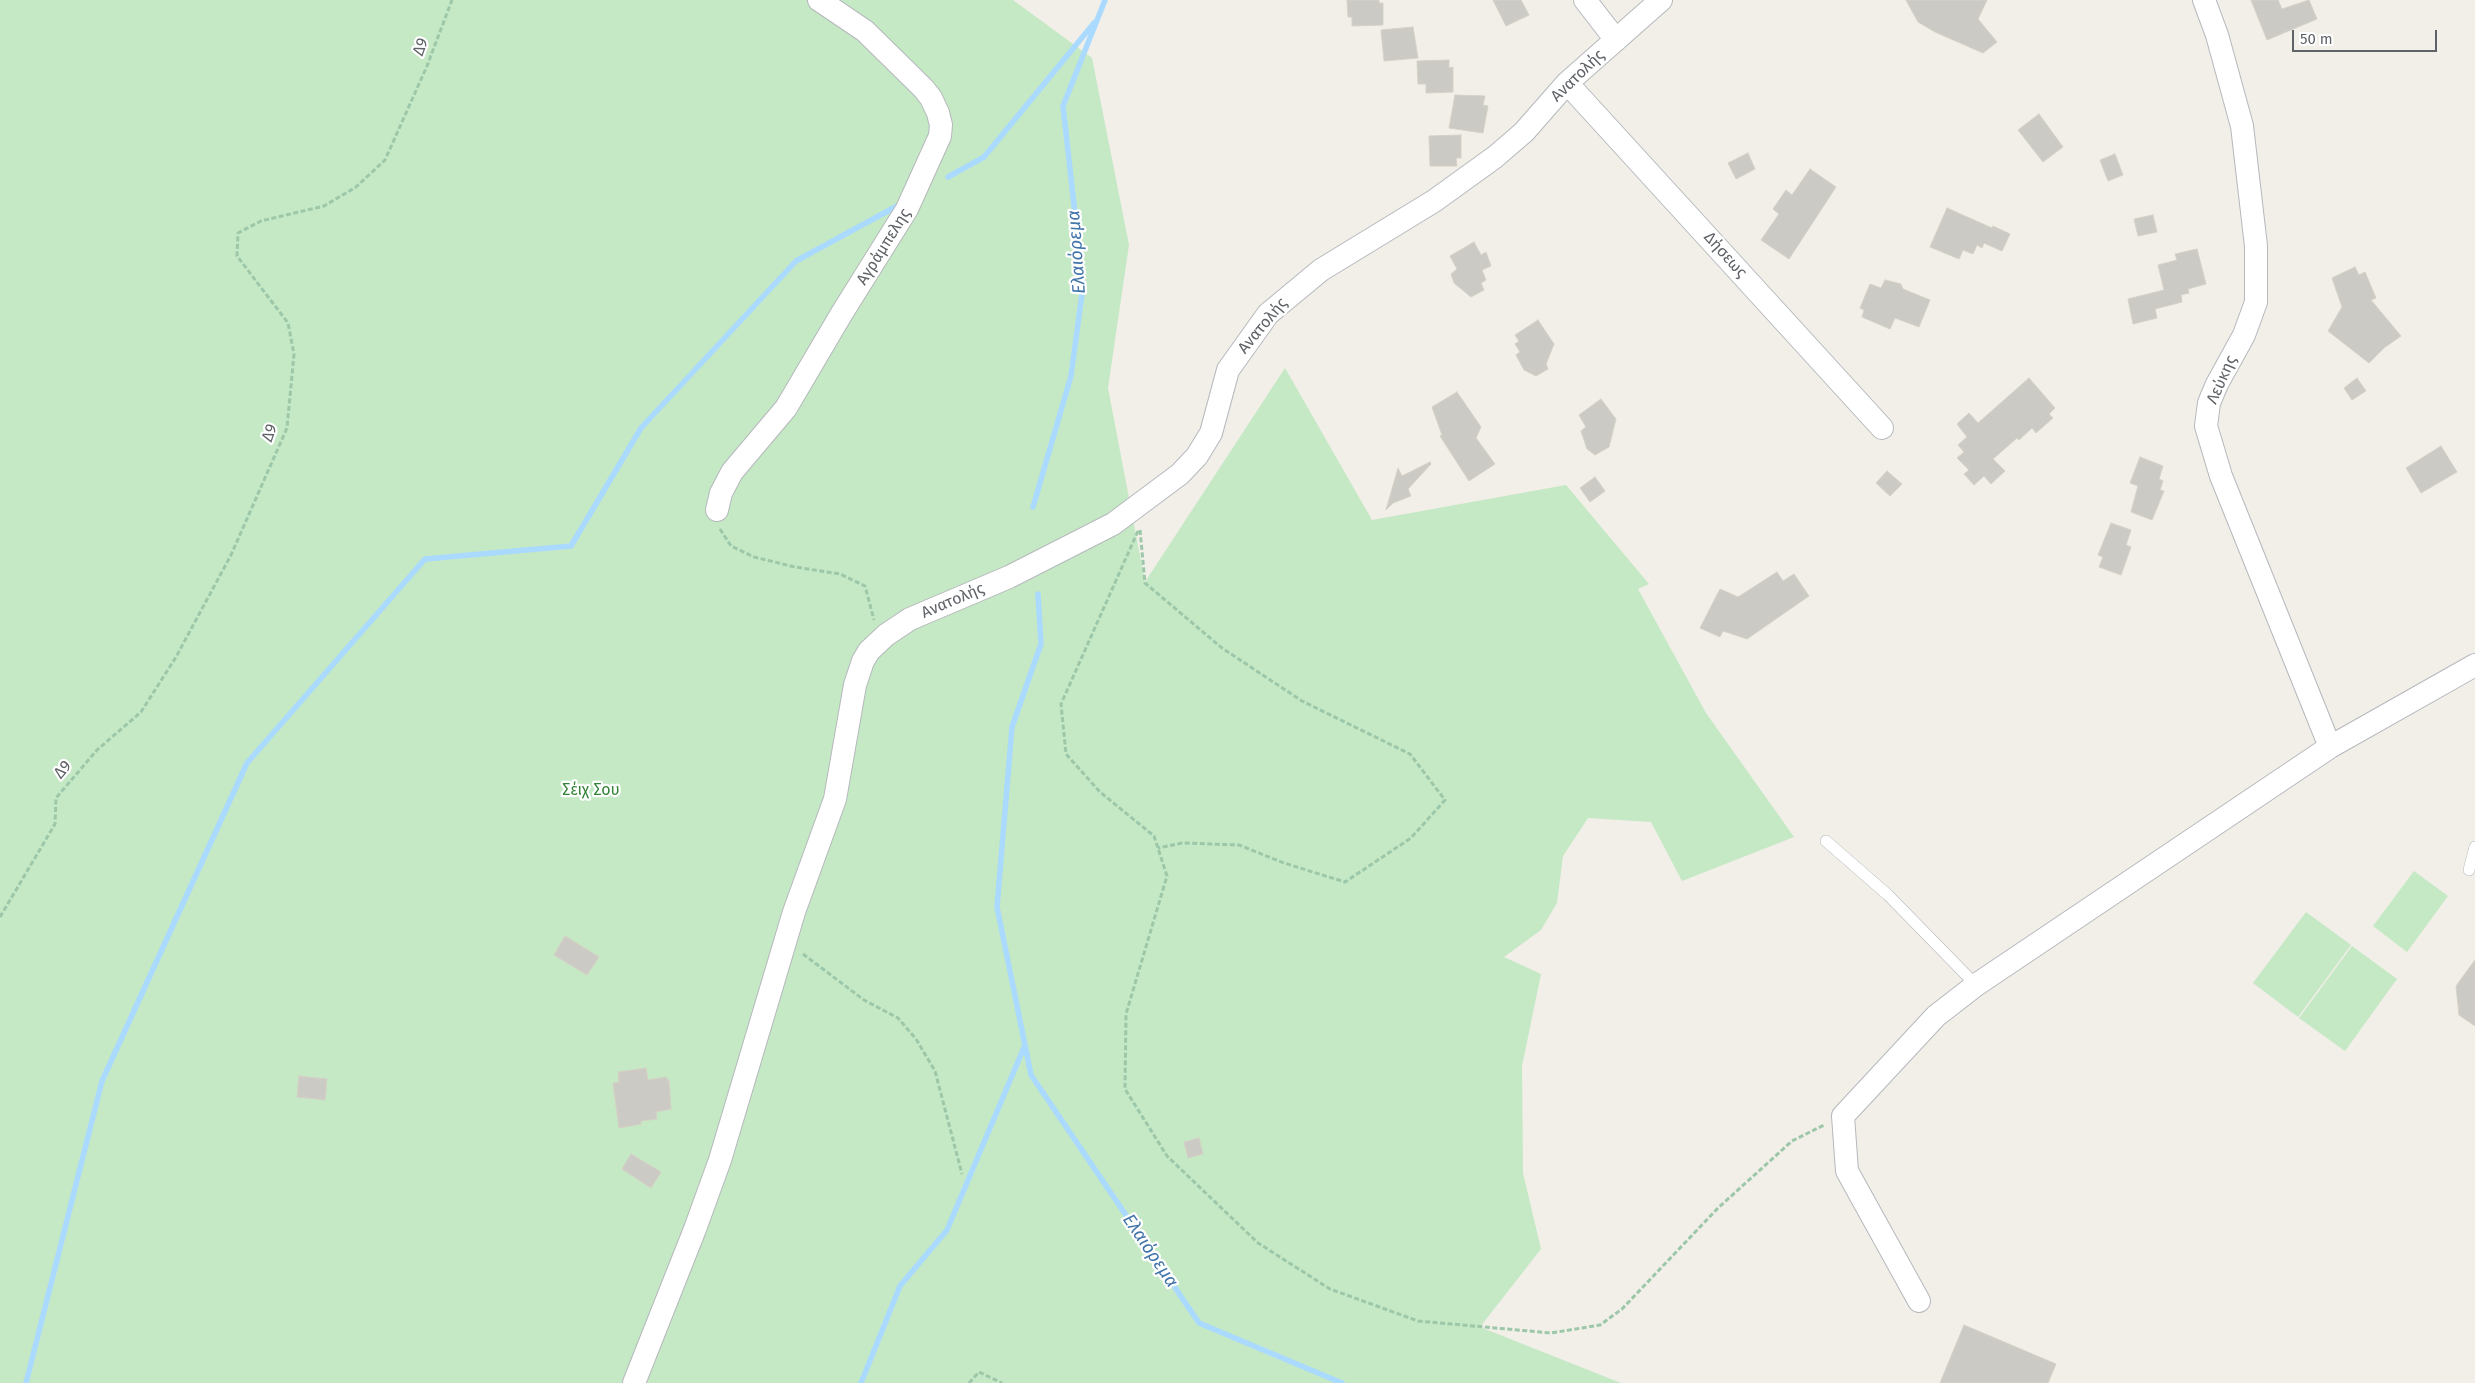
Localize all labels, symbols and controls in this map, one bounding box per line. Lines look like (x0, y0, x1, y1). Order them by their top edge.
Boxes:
scale bar (2295, 20, 2440, 52)
text: 50 m (2300, 30, 2333, 48)
street label: Δ9 (409, 35, 433, 59)
street label: Ανατολής (1547, 46, 1609, 106)
street label: Αγράμπελης (853, 205, 915, 289)
water label: Ελαιόρεμα (1063, 209, 1091, 295)
street label: Δήσεως (1699, 228, 1751, 282)
street label: Ανατολής (1234, 294, 1292, 358)
street label: Λεύκης (2203, 353, 2241, 407)
street label: Δ9 (258, 421, 282, 445)
street label: Ανατολής (919, 579, 987, 623)
street label: Δ9 (50, 757, 76, 783)
park label: Σέιχ Σου (562, 781, 620, 801)
water label: Ελαιόρεμα (1118, 1210, 1182, 1292)

